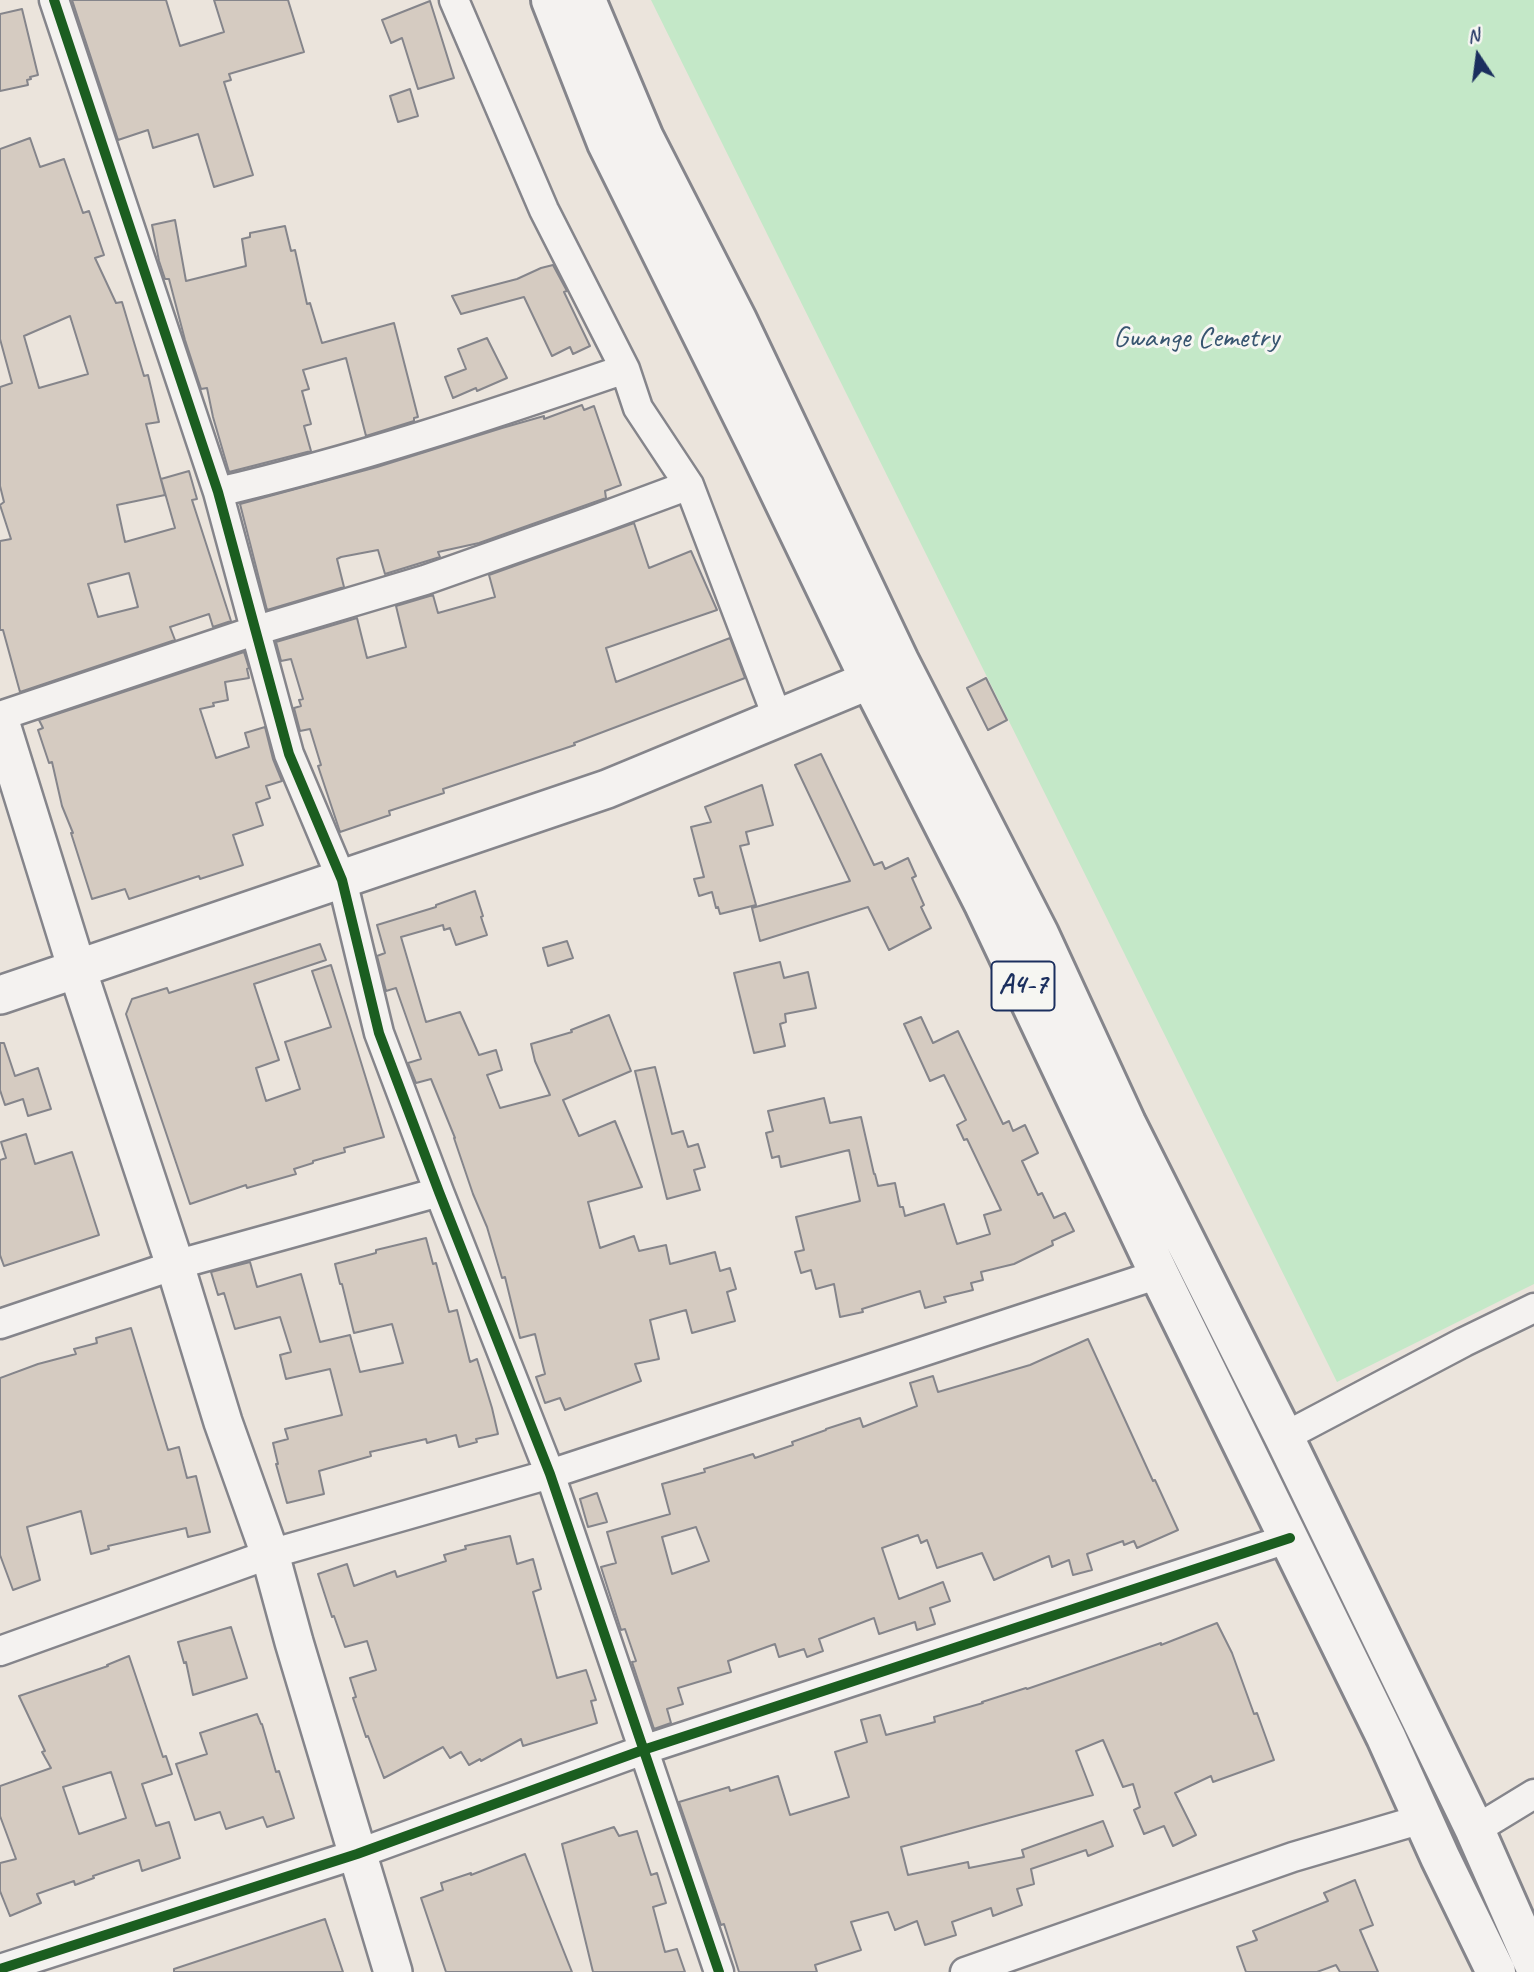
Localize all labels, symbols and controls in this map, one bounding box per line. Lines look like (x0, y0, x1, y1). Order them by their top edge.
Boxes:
north arrow (1443, 21, 1513, 91)
text: N (1465, 23, 1482, 49)
park label: Gwange Cemetry (1113, 320, 1279, 356)
road number: A4-7 (992, 962, 1054, 1010)

